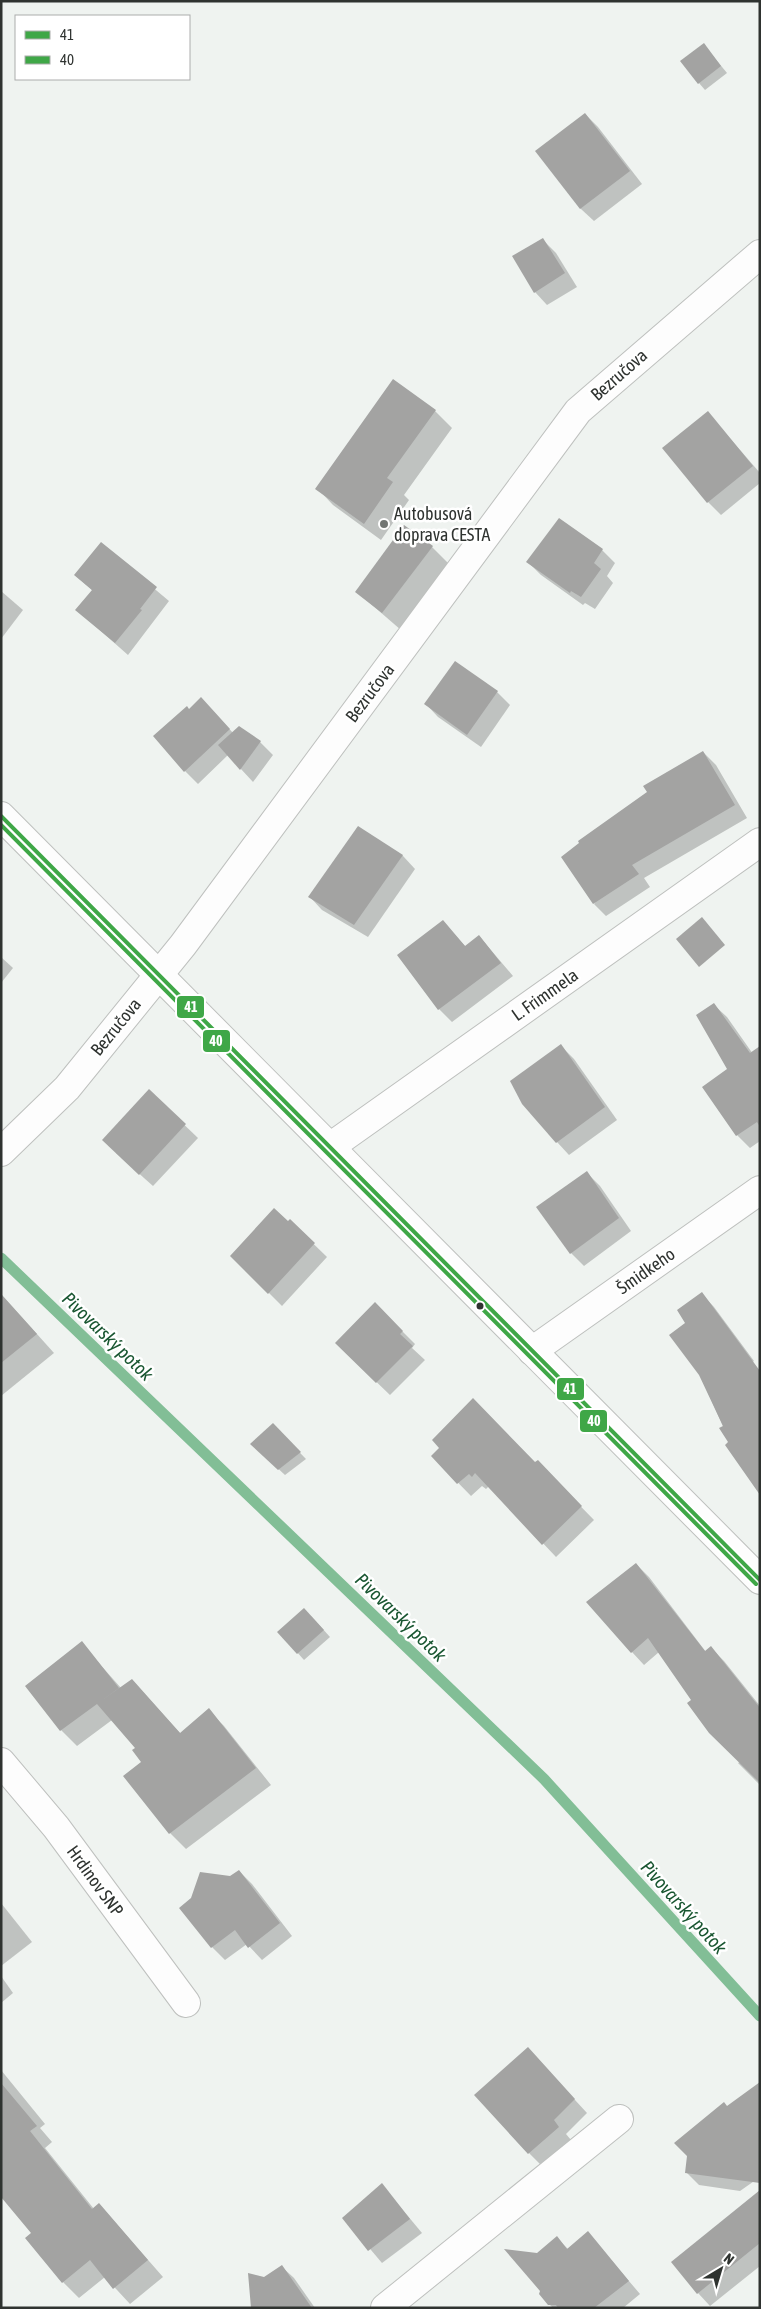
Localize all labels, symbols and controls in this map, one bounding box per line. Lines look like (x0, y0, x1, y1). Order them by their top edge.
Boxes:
legend (15, 15, 190, 80)
text: 41 (60, 26, 74, 43)
text: 40 (60, 51, 74, 68)
street label: Bezručova (586, 344, 651, 405)
place label: Autobusová doprava CESTA (394, 503, 490, 545)
marker: Autobusová doprava CESTA (378, 518, 390, 530)
street label: Bezručova (341, 659, 398, 726)
street label: L. Frimmela (507, 964, 582, 1025)
street label: Bezručova (86, 994, 145, 1060)
line badge: 41 (176, 995, 205, 1019)
text: 41 (183, 999, 198, 1015)
line badge: 40 (202, 1029, 231, 1053)
text: 40 (208, 1033, 223, 1049)
street label: Šmidkeho (613, 1243, 679, 1298)
water label: Pivovarský potok (58, 1287, 158, 1385)
unlabelled marker (475, 1301, 485, 1311)
line badge: 41 (556, 1377, 585, 1401)
text: 41 (562, 1381, 577, 1397)
line badge: 40 (579, 1409, 608, 1433)
text: 40 (586, 1413, 601, 1429)
water label: Pivovarský potok (351, 1568, 451, 1666)
street label: Hrdinov SNP (63, 1841, 128, 1920)
water label: Pivovarský potok (636, 1856, 732, 1959)
north arrow (696, 2244, 746, 2294)
text: N (721, 2250, 737, 2268)

